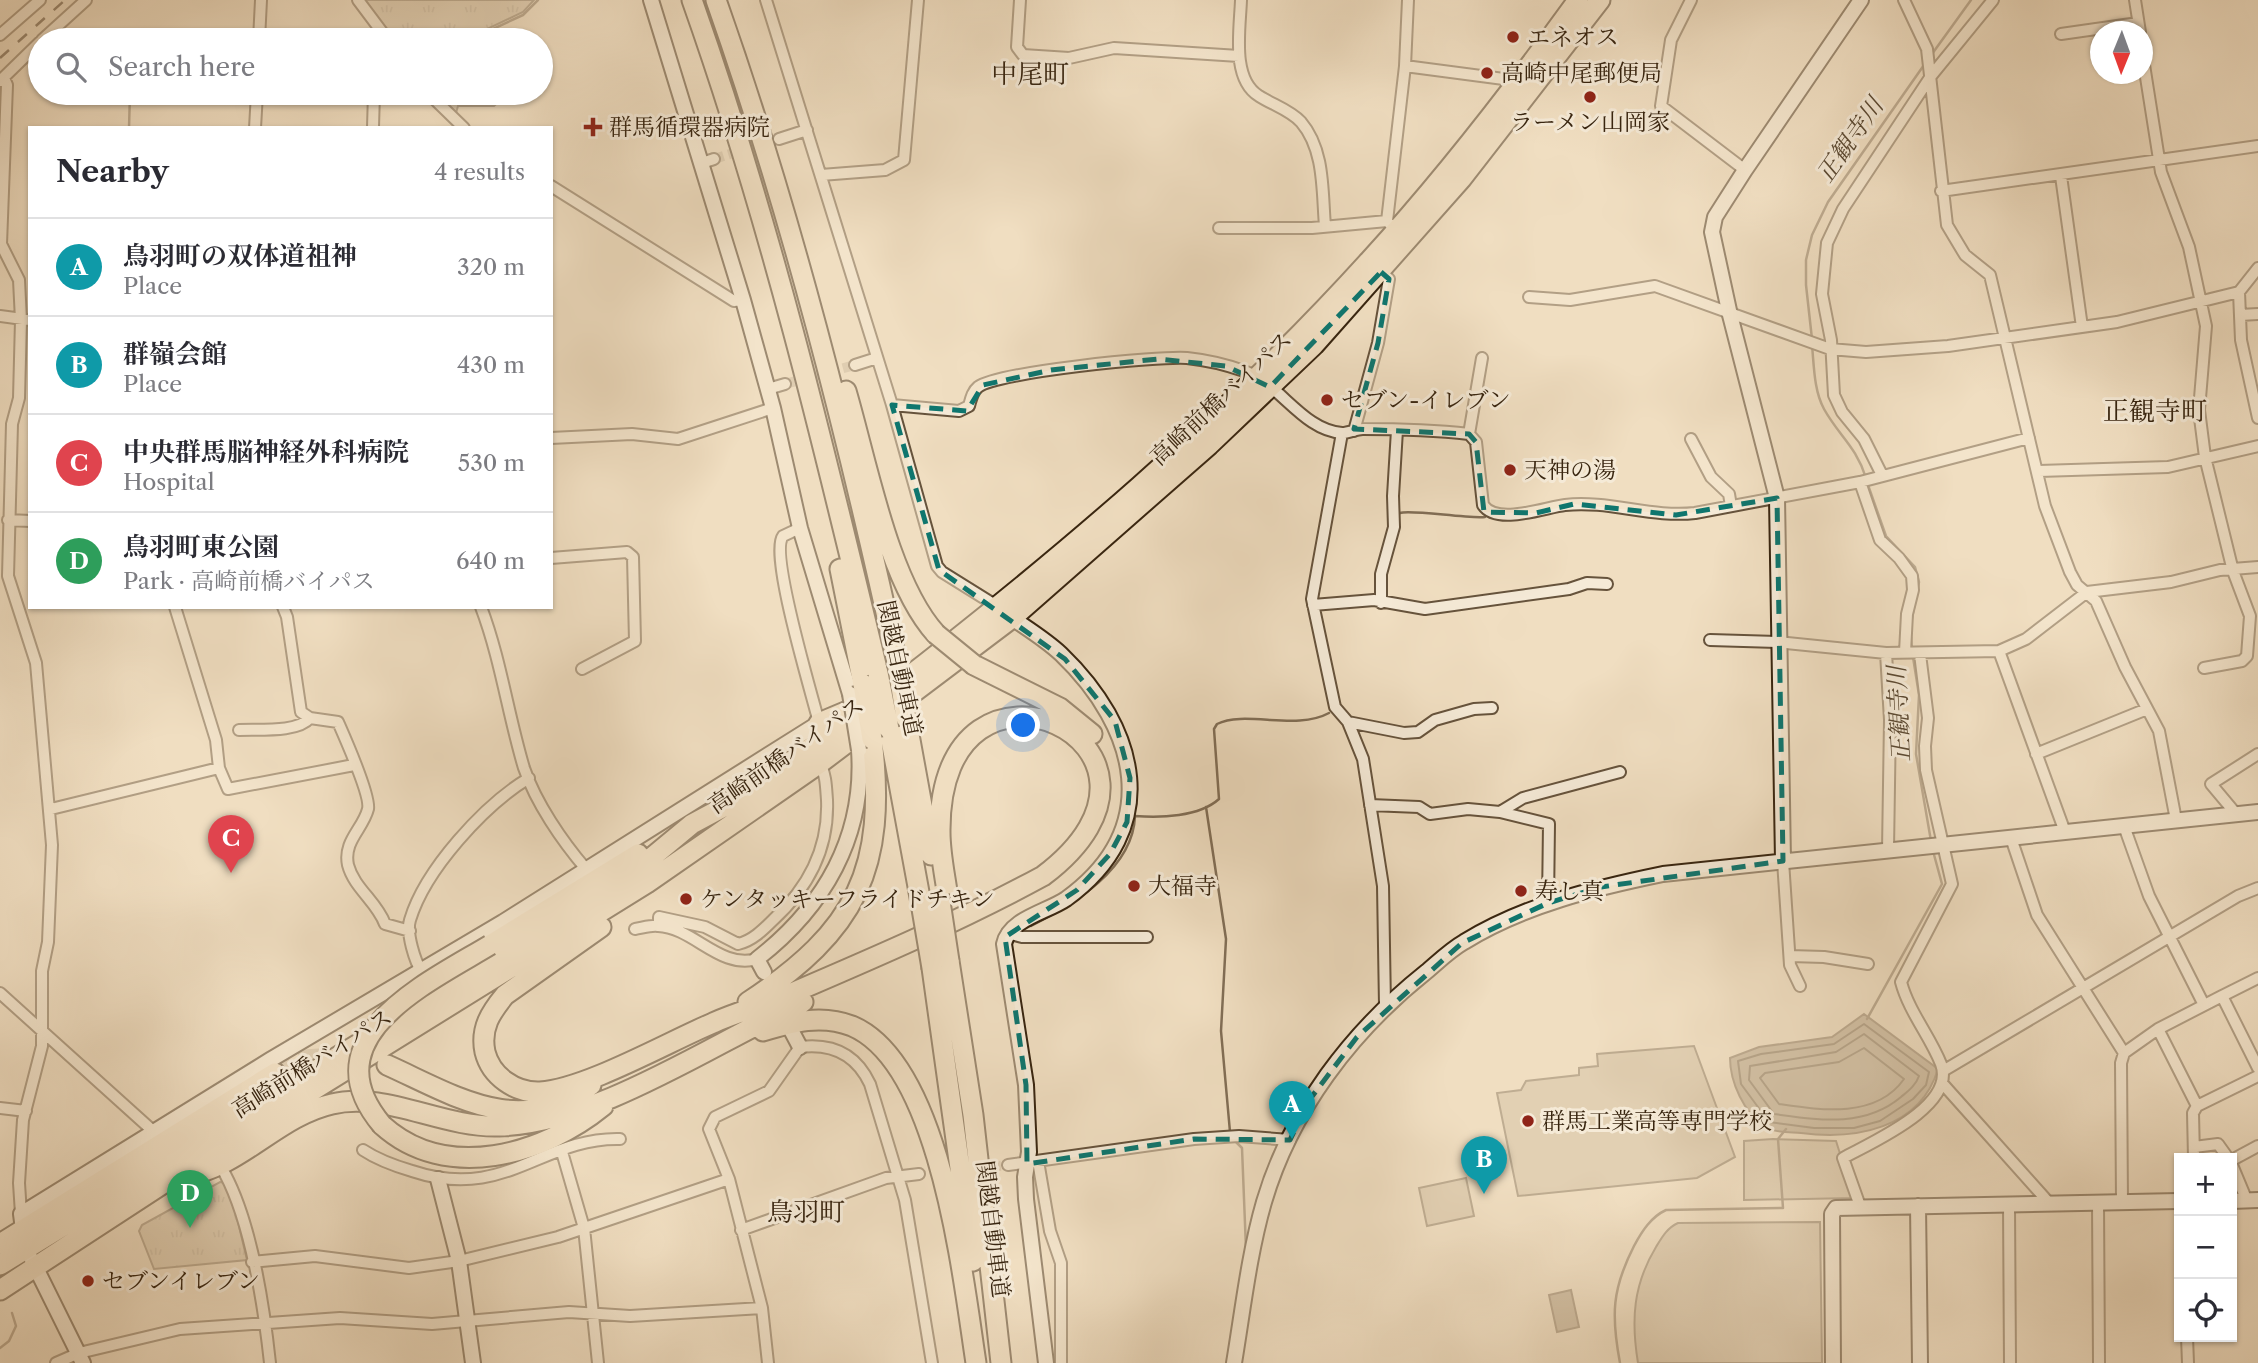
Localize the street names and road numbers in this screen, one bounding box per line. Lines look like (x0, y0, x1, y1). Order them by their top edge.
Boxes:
street label: 高崎前橋バイパス (1144, 325, 1298, 471)
street label: 関越自動車道 (872, 598, 928, 738)
street label: 高崎前橋バイパス (703, 691, 869, 819)
street label: 高崎前橋バイパス (227, 1002, 397, 1124)
street label: 関越自動車道 (971, 1159, 1015, 1299)

